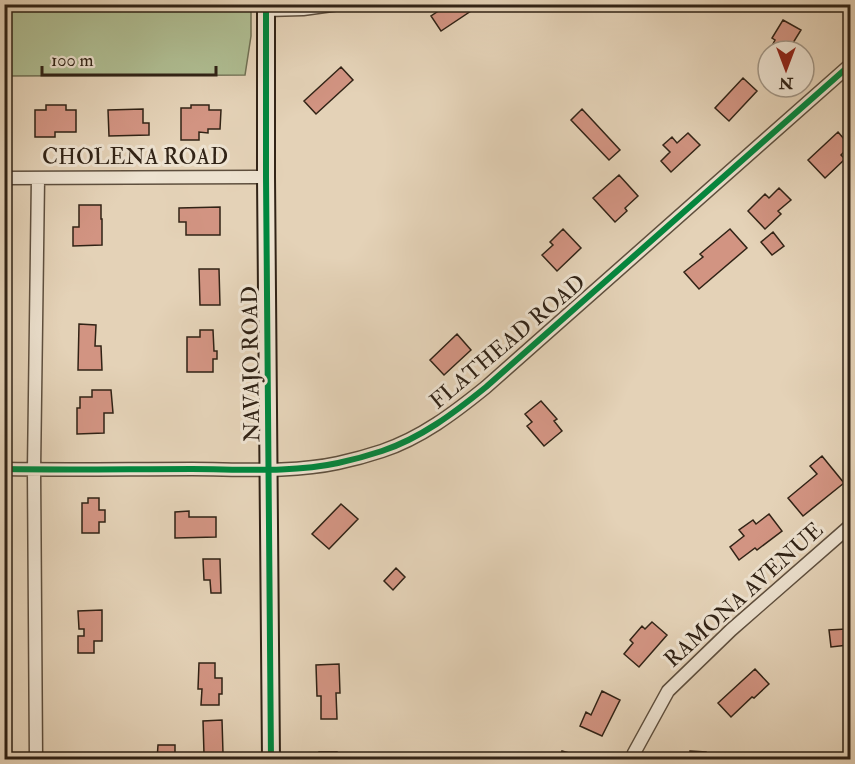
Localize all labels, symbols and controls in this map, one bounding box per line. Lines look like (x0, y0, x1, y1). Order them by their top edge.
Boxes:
scale bar (42, 39, 216, 77)
north arrow (756, 39, 816, 99)
text: 100 m (51, 49, 94, 72)
text: N (778, 73, 794, 93)
street label: CHOLENA ROAD (42, 143, 228, 171)
street label: FLATHEAD ROAD (424, 268, 591, 415)
street label: NAVAJO ROAD (236, 286, 266, 442)
street label: RAMONA AVENUE (658, 516, 829, 673)

